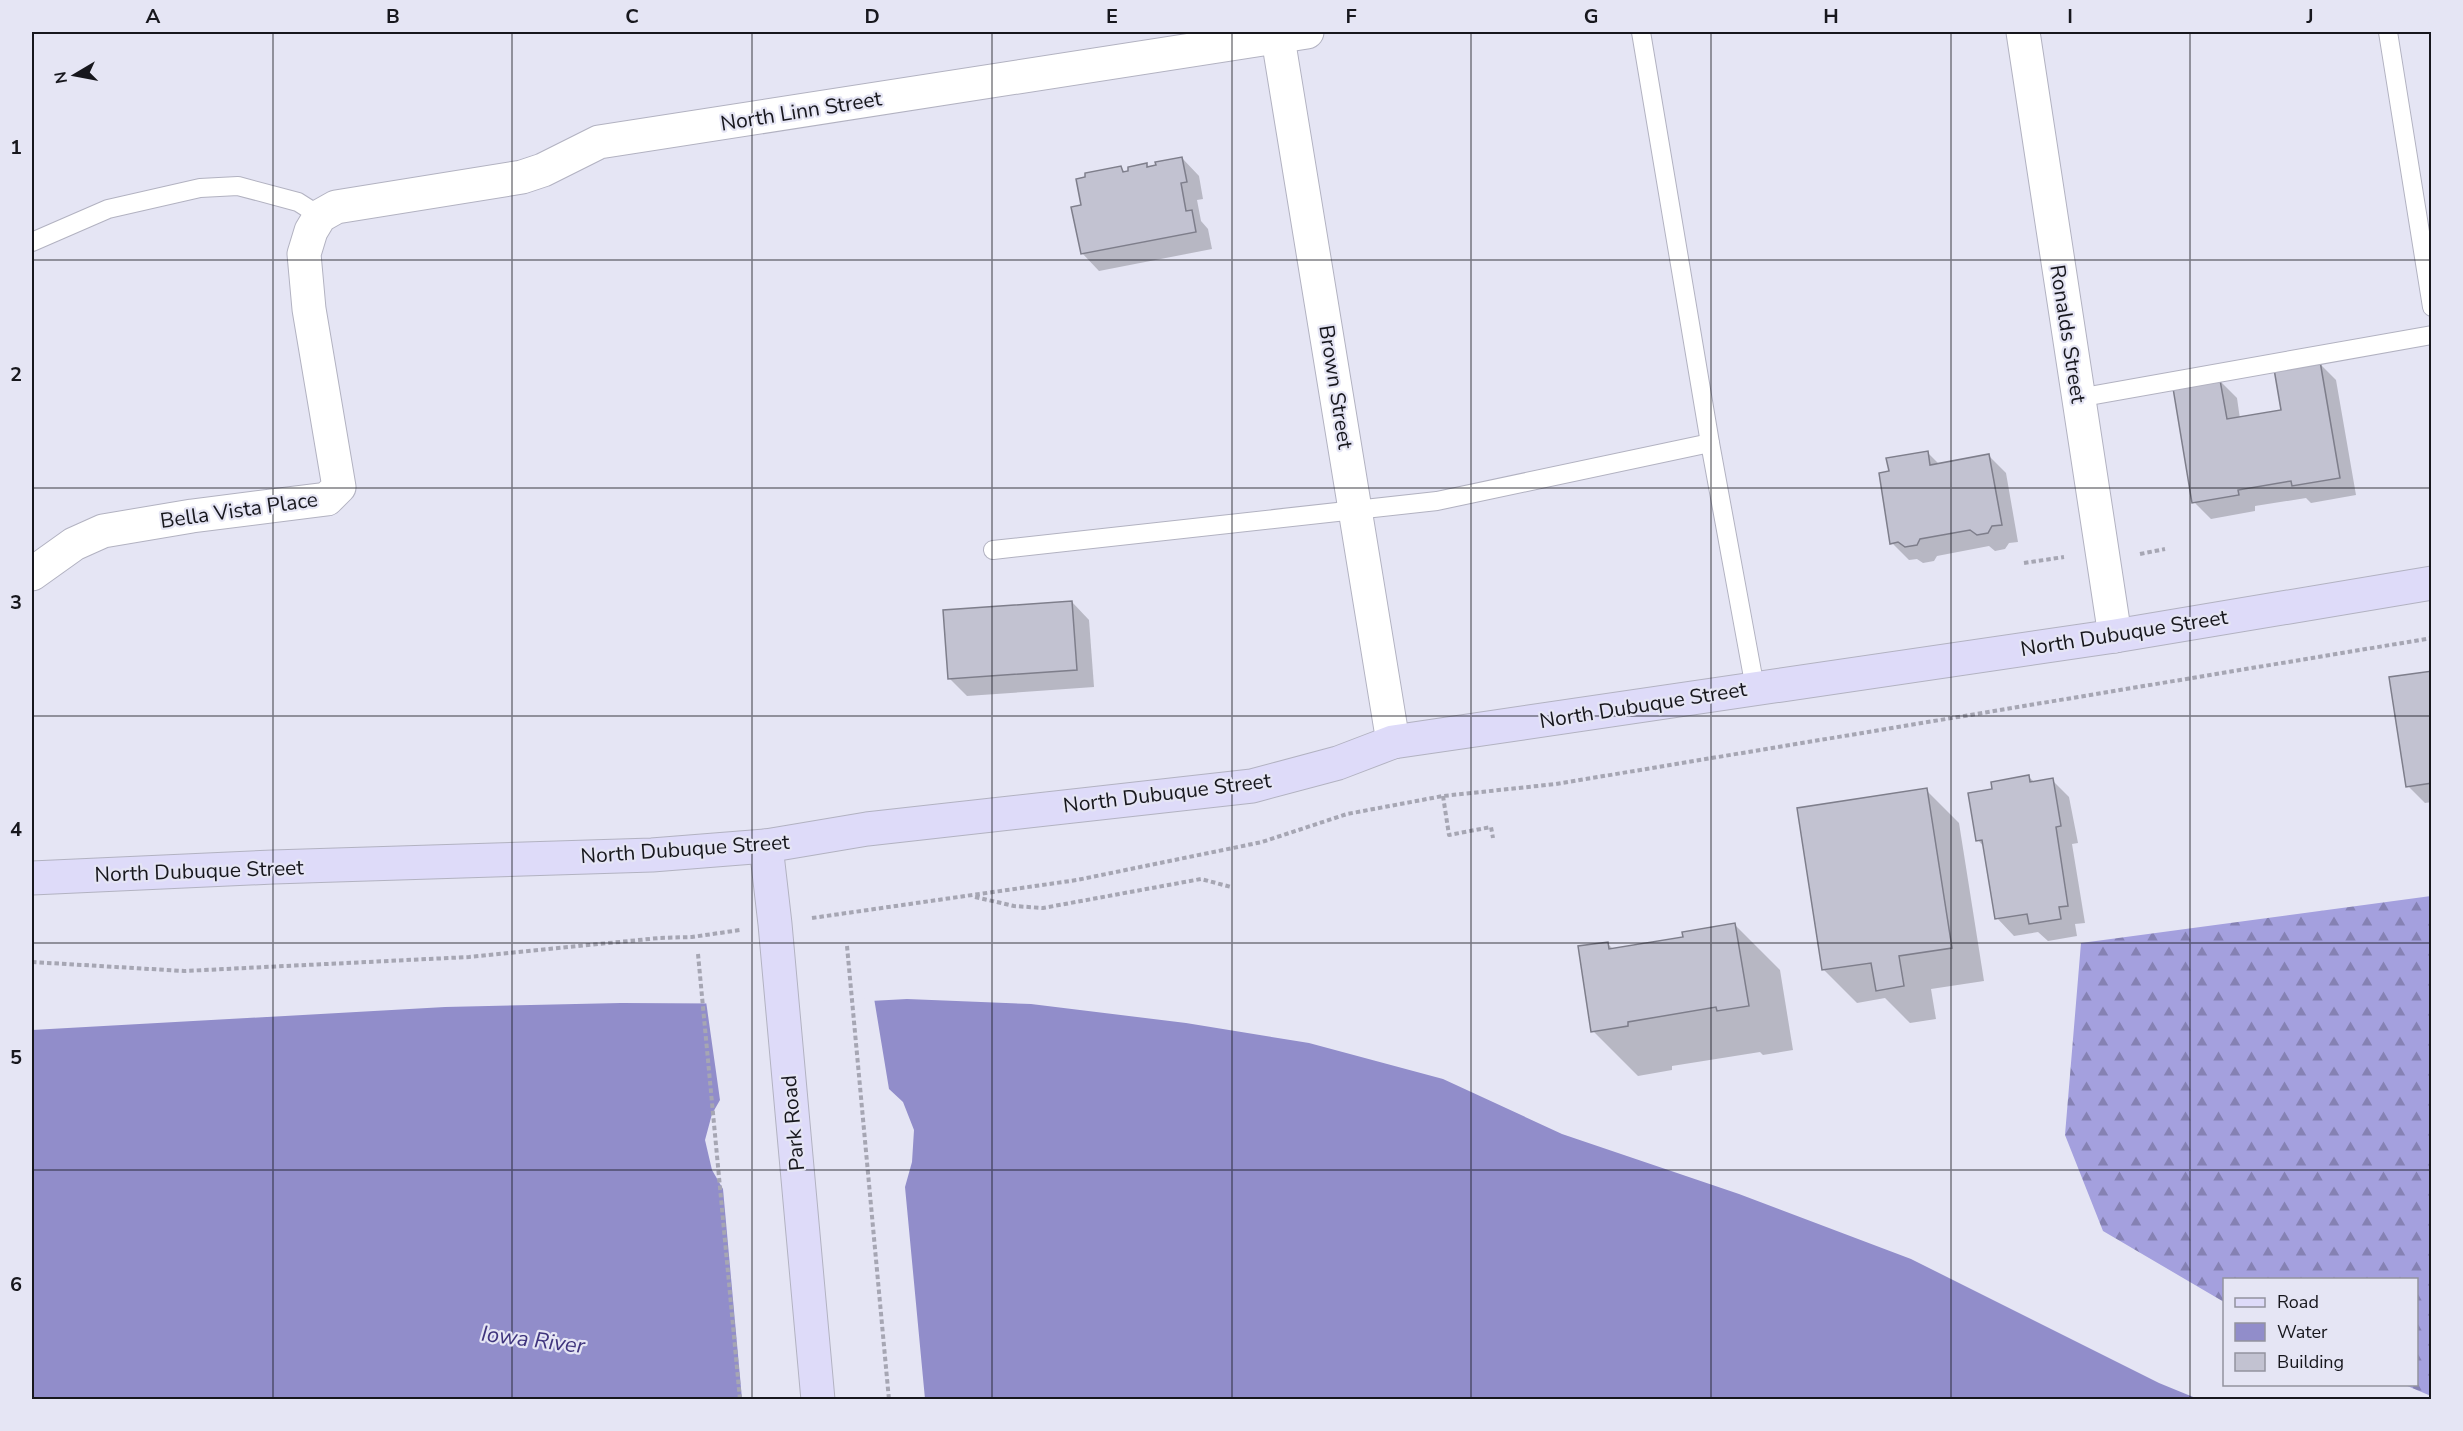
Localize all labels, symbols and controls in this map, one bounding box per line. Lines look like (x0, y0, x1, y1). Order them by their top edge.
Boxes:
text: A (146, 3, 161, 30)
text: B (386, 3, 400, 30)
text: C (625, 3, 639, 30)
text: D (864, 3, 880, 30)
text: E (1106, 3, 1118, 30)
text: F (1345, 3, 1357, 30)
text: G (1584, 3, 1598, 30)
text: H (1823, 3, 1839, 30)
text: I (2067, 3, 2073, 30)
text: J (2305, 3, 2314, 30)
north arrow (45, 45, 105, 105)
text: N (49, 70, 73, 85)
street label: North Linn Street (718, 84, 884, 138)
text: 1 (10, 134, 22, 161)
street label: Ronalds Street (2043, 263, 2093, 406)
street label: Brown Street (1312, 323, 1360, 452)
text: 2 (10, 361, 22, 388)
street label: Bella Vista Place (158, 485, 320, 535)
text: 3 (10, 589, 22, 616)
street label: North Dubuque Street (2018, 603, 2230, 663)
street label: North Dubuque Street (1537, 675, 1749, 735)
street label: North Dubuque Street (1061, 766, 1273, 820)
text: 4 (10, 816, 22, 843)
street label: North Dubuque Street (580, 828, 791, 870)
street label: North Dubuque Street (94, 853, 305, 889)
text: 5 (10, 1044, 22, 1071)
street label: Park Road (775, 1074, 811, 1172)
text: 6 (10, 1271, 22, 1298)
legend (2223, 1278, 2418, 1386)
text: Road (2277, 1290, 2319, 1314)
water label: Iowa River (480, 1319, 587, 1361)
text: Water (2277, 1320, 2328, 1344)
text: Building (2277, 1350, 2344, 1374)

